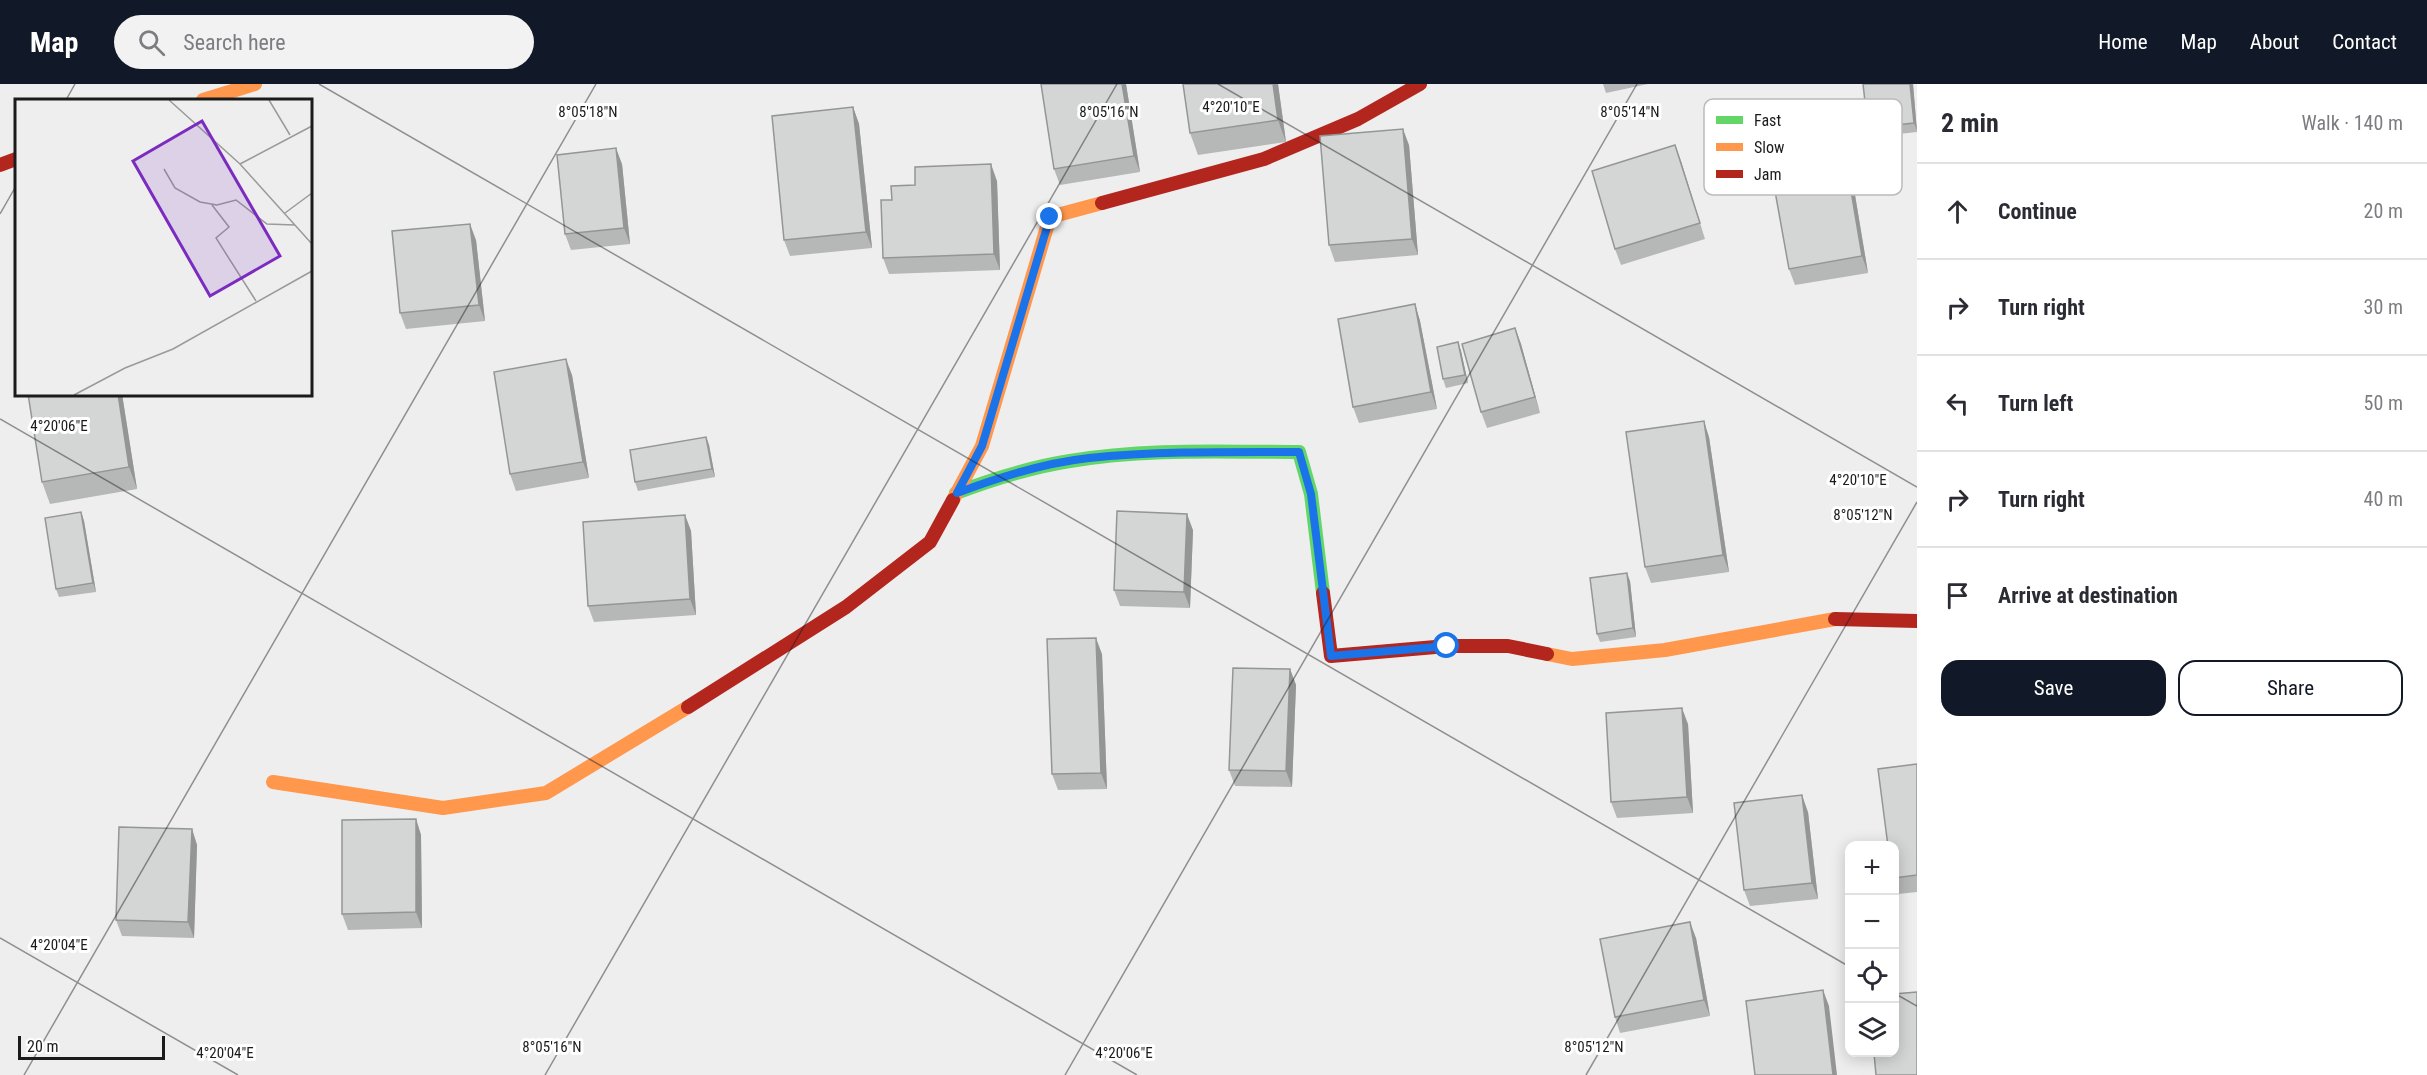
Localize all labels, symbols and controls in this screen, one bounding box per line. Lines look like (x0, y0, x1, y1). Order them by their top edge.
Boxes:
search box (114, 15, 534, 69)
text: Map (30, 26, 78, 59)
icon: search (135, 26, 168, 59)
text: Search here (183, 30, 286, 55)
text: Home (2098, 30, 2148, 54)
text: Map (2181, 30, 2217, 54)
text: About (2250, 30, 2299, 54)
text: Contact (2332, 30, 2397, 54)
text: 4°20'10"E (1202, 98, 1260, 116)
inset map (15, 99, 312, 396)
legend (1704, 99, 1902, 195)
text: 8°05'18"N (558, 103, 618, 121)
text: 8°05'16"N (1079, 103, 1139, 121)
text: 8°05'14"N (1600, 103, 1660, 121)
text: 2 min (1941, 108, 1999, 138)
text: Fast (1754, 111, 1781, 130)
text: Walk · 140 m (2302, 111, 2403, 135)
text: Slow (1754, 138, 1784, 157)
text: Jam (1754, 165, 1781, 184)
icon: ahead (1941, 195, 1974, 228)
text: Continue (1998, 199, 2077, 224)
text: 20 m (2364, 199, 2403, 223)
route end (1036, 203, 1062, 229)
icon: right (1941, 291, 1974, 324)
text: Turn right (1998, 295, 2085, 320)
text: 30 m (2364, 295, 2403, 319)
icon: left (1941, 387, 1974, 420)
text: Turn left (1998, 391, 2073, 416)
text: 50 m (2364, 391, 2403, 415)
text: 4°20'06"E (30, 417, 88, 435)
text: 4°20'10"E (1829, 471, 1887, 489)
icon: right (1941, 483, 1974, 516)
text: Turn right (1998, 487, 2085, 512)
text: 40 m (2364, 487, 2403, 511)
text: 8°05'12"N (1833, 506, 1893, 524)
icon: arrive (1941, 579, 1974, 612)
text: Arrive at destination (1998, 583, 2178, 608)
route start (1433, 632, 1459, 658)
button: Save (1941, 660, 2166, 716)
button: Share (2178, 660, 2403, 716)
map controls (1845, 841, 1899, 1057)
button: + (1845, 841, 1899, 895)
button: − (1845, 895, 1899, 949)
text: 4°20'04"E (30, 936, 88, 954)
button: locate (1845, 949, 1899, 1003)
button: layers (1845, 1003, 1899, 1057)
scale bar (18, 1033, 165, 1060)
text: 20 m (27, 1037, 59, 1056)
text: 8°05'16"N (522, 1038, 582, 1056)
text: 8°05'12"N (1564, 1038, 1624, 1056)
text: 4°20'04"E (196, 1044, 254, 1062)
text: 4°20'06"E (1095, 1044, 1153, 1062)

